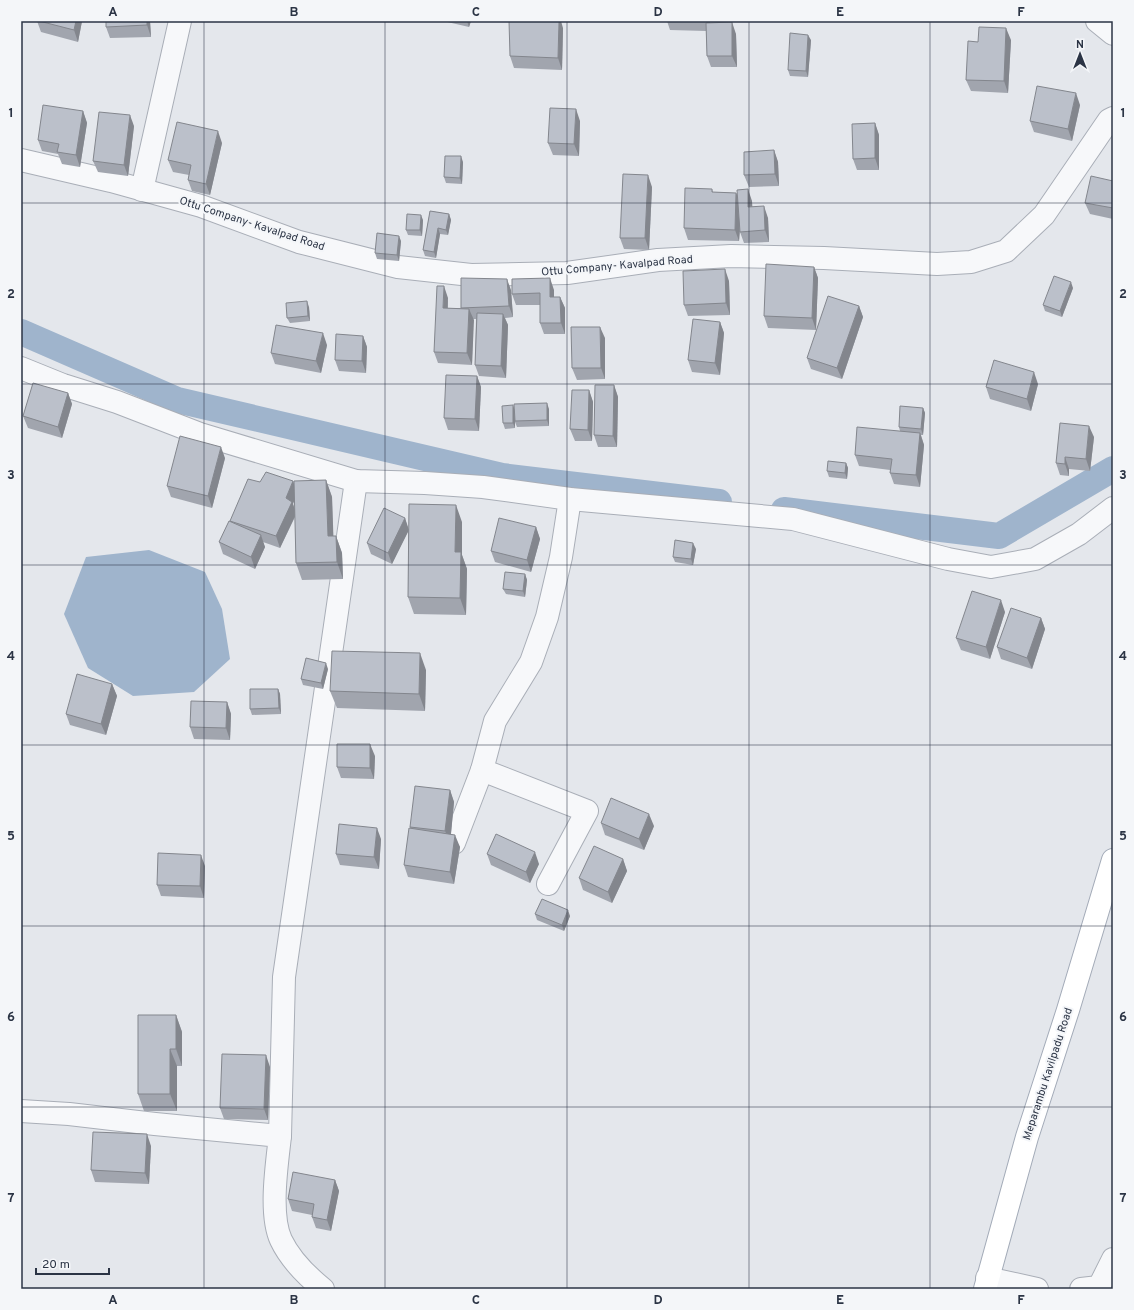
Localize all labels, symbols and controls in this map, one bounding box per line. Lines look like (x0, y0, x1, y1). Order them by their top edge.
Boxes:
text: A (108, 5, 118, 21)
text: B (290, 5, 299, 21)
text: C (472, 5, 480, 21)
text: D (653, 5, 663, 21)
text: E (836, 5, 844, 21)
text: F (1017, 5, 1025, 21)
north arrow (1060, 34, 1100, 74)
text: N (1076, 38, 1084, 52)
text: 1 (8, 106, 14, 122)
text: 1 (1120, 106, 1126, 122)
street label: Ottu Company- Kavalpad Road (177, 194, 327, 254)
street label: Ottu Company- Kavalpad Road (541, 252, 693, 280)
text: 2 (7, 287, 15, 303)
text: 2 (1119, 287, 1127, 303)
text: 3 (7, 468, 15, 484)
text: 3 (1119, 468, 1127, 484)
text: 4 (7, 649, 15, 665)
text: 4 (1119, 649, 1127, 665)
text: 5 (7, 829, 15, 845)
text: 5 (1119, 829, 1127, 845)
street label: Meparambu Kavilpadu Road (1020, 1006, 1076, 1142)
text: 6 (7, 1010, 15, 1026)
text: 6 (1119, 1010, 1127, 1026)
text: 7 (8, 1191, 15, 1207)
text: 7 (1120, 1191, 1127, 1207)
scale bar (36, 1250, 109, 1276)
text: 20 m (42, 1257, 70, 1273)
text: A (108, 1293, 118, 1309)
text: B (290, 1293, 299, 1309)
text: C (472, 1293, 480, 1309)
text: D (653, 1293, 663, 1309)
text: E (836, 1293, 844, 1309)
text: F (1017, 1293, 1025, 1309)

